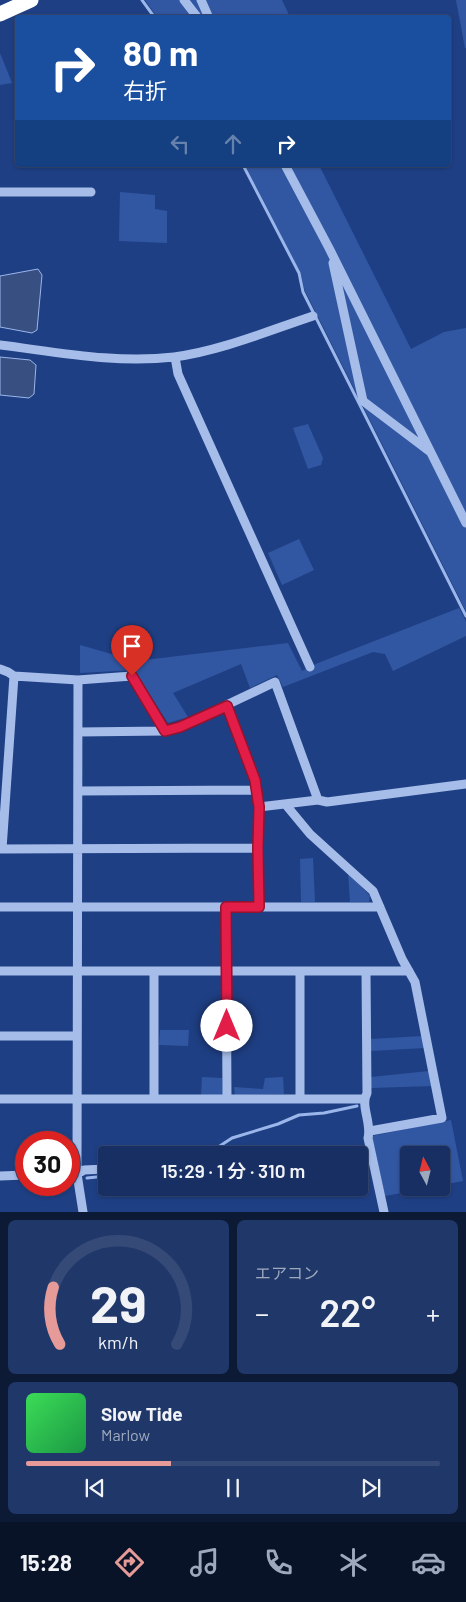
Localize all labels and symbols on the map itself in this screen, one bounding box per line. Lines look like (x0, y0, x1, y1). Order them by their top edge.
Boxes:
pin (111, 625, 153, 676)
position arrow (200, 999, 252, 1051)
speed limit sign: 30 (15, 1131, 80, 1196)
north arrow (400, 1146, 450, 1196)

